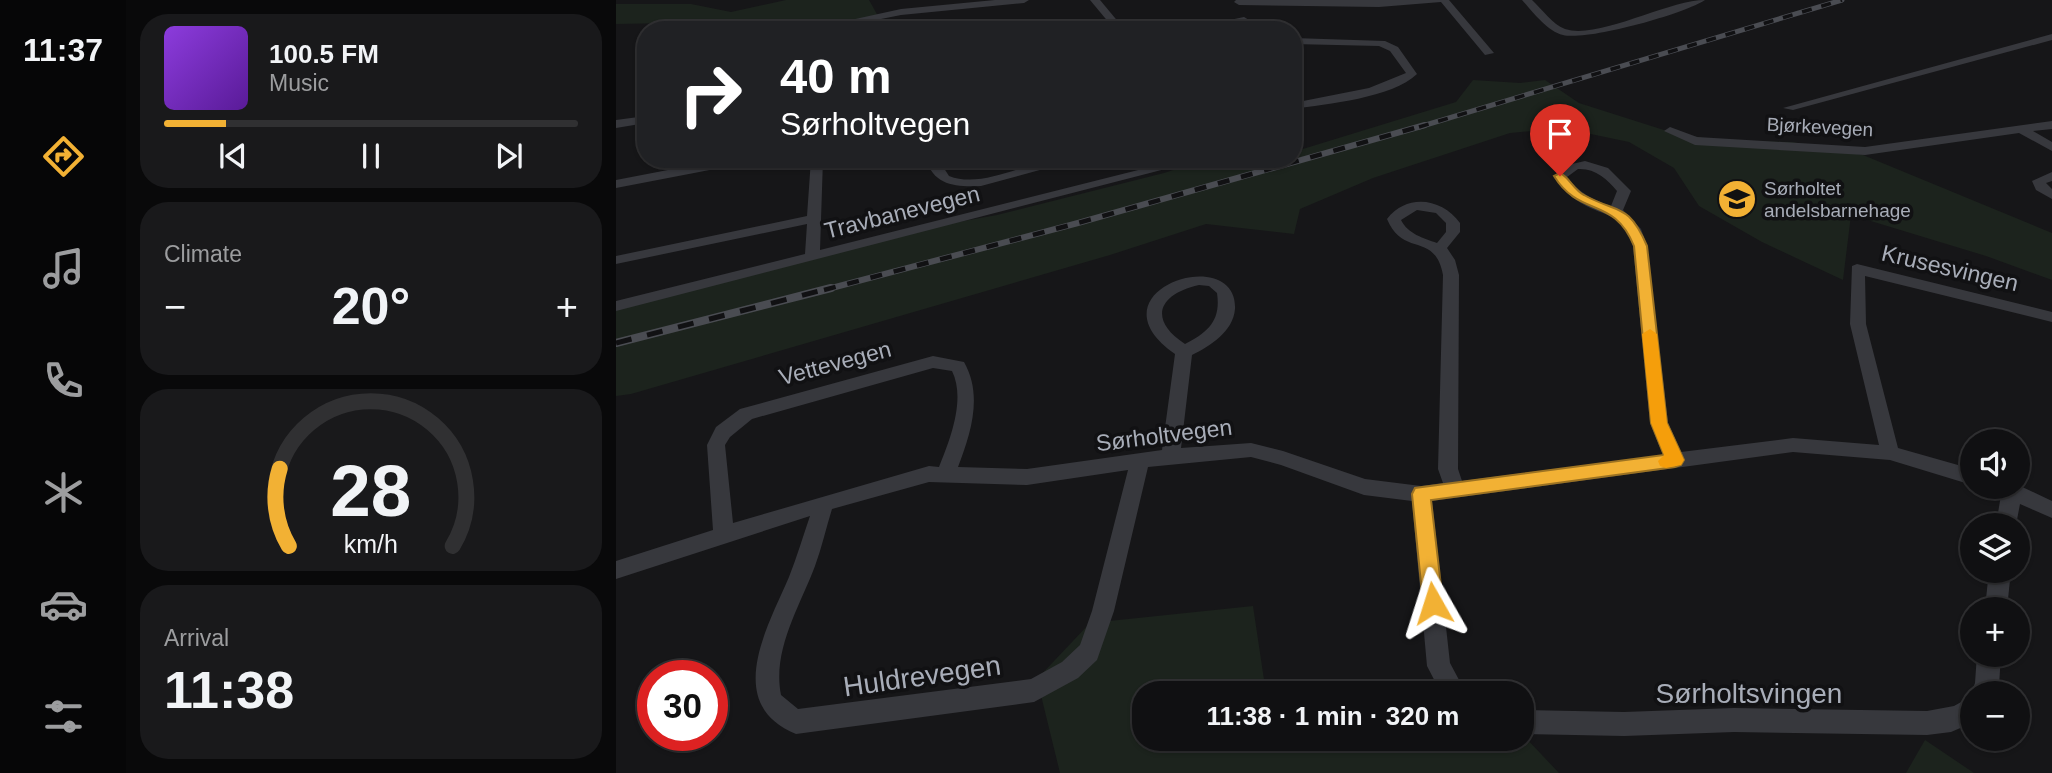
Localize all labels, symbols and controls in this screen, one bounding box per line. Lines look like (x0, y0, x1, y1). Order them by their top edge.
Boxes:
text: 11:37 (23, 32, 103, 68)
text: 100.5 FM (269, 39, 379, 69)
icon: right (665, 49, 756, 140)
text: 40 m (780, 49, 892, 103)
text: Music (269, 70, 329, 96)
pin (1530, 104, 1590, 176)
text: Sørholtvegen (780, 106, 970, 142)
street label: Bjørkevegen (1766, 114, 1874, 140)
icon: arrive (1541, 115, 1579, 153)
icon: directions (39, 132, 88, 181)
icon: previous (214, 137, 252, 175)
icon: pause (352, 137, 390, 175)
icon: next (490, 137, 528, 175)
school or university icon: Sørholtet andelsbarnehage (1716, 178, 1758, 220)
place label: Sørholtet andelsbarnehage (1764, 178, 1911, 221)
street label: Travbanevegen (822, 180, 982, 244)
street label: Krusesvingen (1879, 240, 2021, 296)
text: Climate (164, 241, 242, 267)
icon: music (39, 244, 88, 293)
text: 20° (332, 277, 410, 335)
text: − (164, 286, 186, 328)
text: + (556, 286, 578, 328)
street label: Vettevegen (776, 336, 894, 390)
icon: phone (39, 356, 88, 405)
street label: Sørholtvegen (1095, 414, 1233, 456)
map controls (1960, 429, 2030, 751)
button: sound (1960, 429, 2030, 499)
text: 28 (331, 451, 411, 532)
icon: climate (39, 468, 88, 517)
button: layers (1960, 513, 2030, 583)
text: km/h (344, 530, 398, 558)
position arrow (1396, 566, 1470, 640)
icon: car (39, 580, 88, 629)
button: + (1960, 597, 2030, 667)
text: Arrival (164, 625, 229, 651)
street label: Huldrevegen (841, 650, 1003, 702)
speed limit sign: 30 (637, 660, 728, 751)
text: 11:38 (164, 661, 294, 719)
street label: Sørholtsvingen (1656, 678, 1842, 709)
button: − (1960, 681, 2030, 751)
icon: filters (39, 692, 88, 741)
text: 11:38 · 1 min · 320 m (1207, 701, 1459, 731)

